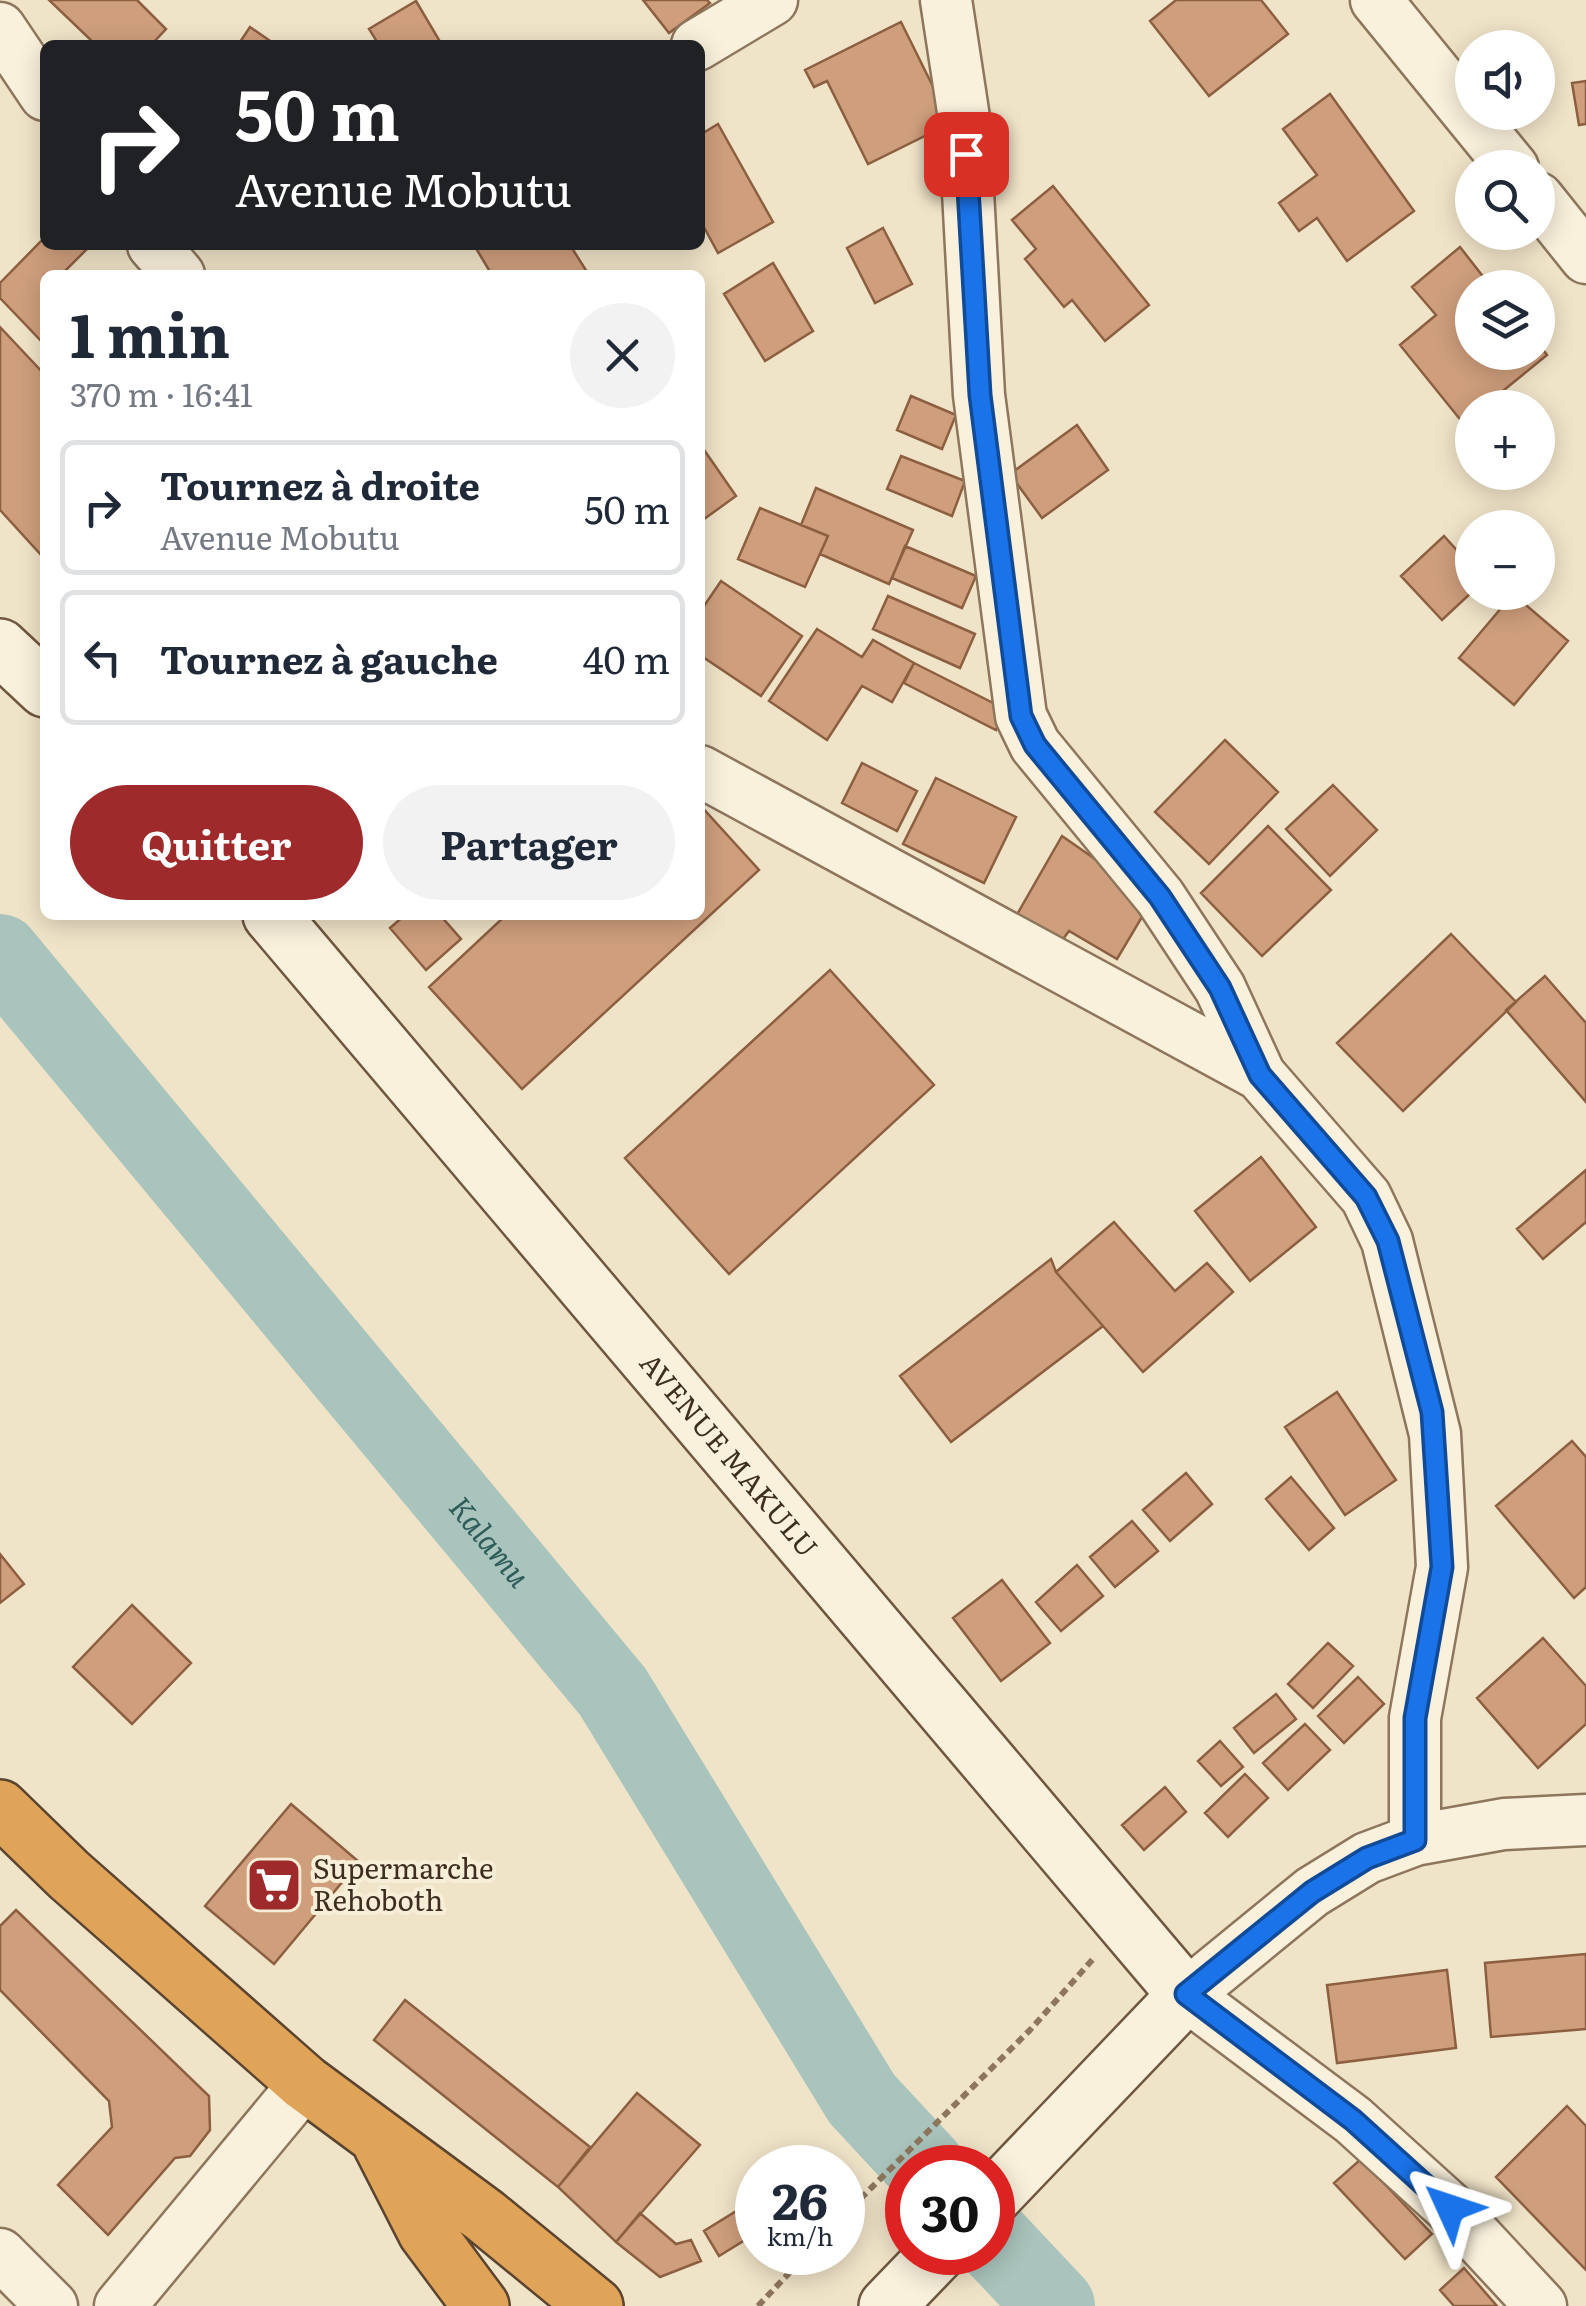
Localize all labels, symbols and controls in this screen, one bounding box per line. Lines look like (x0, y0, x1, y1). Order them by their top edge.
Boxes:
map controls (1455, 30, 1555, 610)
button: sound (1455, 30, 1555, 130)
text: 50 m (235, 59, 400, 163)
icon: right (70, 80, 200, 210)
pin (924, 112, 1009, 197)
icon: arrive (939, 127, 994, 182)
button: search (1455, 150, 1555, 250)
text: Avenue Mobutu (235, 154, 572, 221)
button: layers (1455, 270, 1555, 370)
text: 1 min (70, 287, 230, 376)
button: close (570, 303, 675, 408)
text: 370 m · 16:41 (70, 369, 253, 417)
button: + (1455, 390, 1555, 490)
text: Tournez à droite (160, 455, 480, 512)
text: 50 m (584, 479, 670, 536)
icon: right (75, 480, 130, 535)
button: − (1455, 510, 1555, 610)
text: Avenue Mobutu (160, 512, 400, 560)
text: Tournez à gauche (160, 629, 498, 686)
text: 40 m (583, 629, 670, 686)
icon: left (75, 630, 130, 685)
button: Quitter (70, 785, 363, 900)
button: Partager (383, 785, 675, 900)
street label: AVENUE MAKULU (631, 1342, 829, 1565)
water label: Kalamu (440, 1486, 542, 1596)
place label: Supermarche Rehoboth (313, 1846, 494, 1920)
supermarket icon: Supermarche Rehoboth (244, 1855, 304, 1915)
speed limit sign: 30 (885, 2145, 1015, 2275)
position arrow (1398, 2156, 1502, 2260)
text: 26 (772, 2161, 828, 2235)
text: km/h (767, 2217, 833, 2254)

